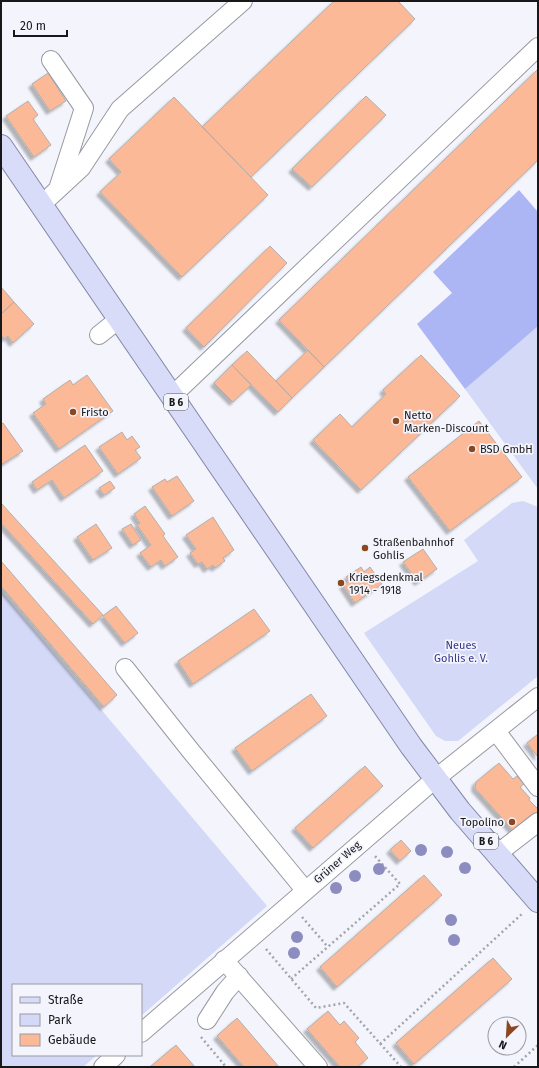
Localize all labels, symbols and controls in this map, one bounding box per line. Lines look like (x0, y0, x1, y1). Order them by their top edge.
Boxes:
scale bar (14, 12, 67, 38)
text: 20 m (20, 19, 46, 33)
road number: B 6 (164, 394, 188, 410)
place label: Fristo (81, 406, 109, 419)
marker: Fristo (68, 407, 78, 417)
place label: Netto Marken-Discount (404, 409, 489, 435)
marker: Netto Marken-Discount (391, 416, 401, 426)
place label: BSD GmbH (480, 443, 533, 456)
marker: BSD GmbH (467, 444, 477, 454)
place label: Straßenbahnhof Gohlis (373, 536, 455, 562)
marker: Straßenbahnhof Gohlis (360, 543, 370, 553)
place label: Kriegsdenkmal 1914 - 1918 (349, 571, 423, 597)
marker: Kriegsdenkmal 1914 - 1918 (336, 578, 346, 588)
park label: Neues Gohlis e. V. (434, 639, 488, 665)
place label: Topolino (460, 816, 504, 829)
marker: Topolino (507, 817, 517, 827)
road number: B 6 (474, 833, 498, 849)
street label: Grüner Weg (311, 838, 364, 886)
legend (12, 984, 142, 1056)
text: Straße (48, 993, 83, 1007)
text: Park (48, 1013, 72, 1027)
north arrow (487, 1016, 527, 1056)
text: Gebäude (48, 1033, 96, 1047)
text: N (497, 1037, 509, 1052)

